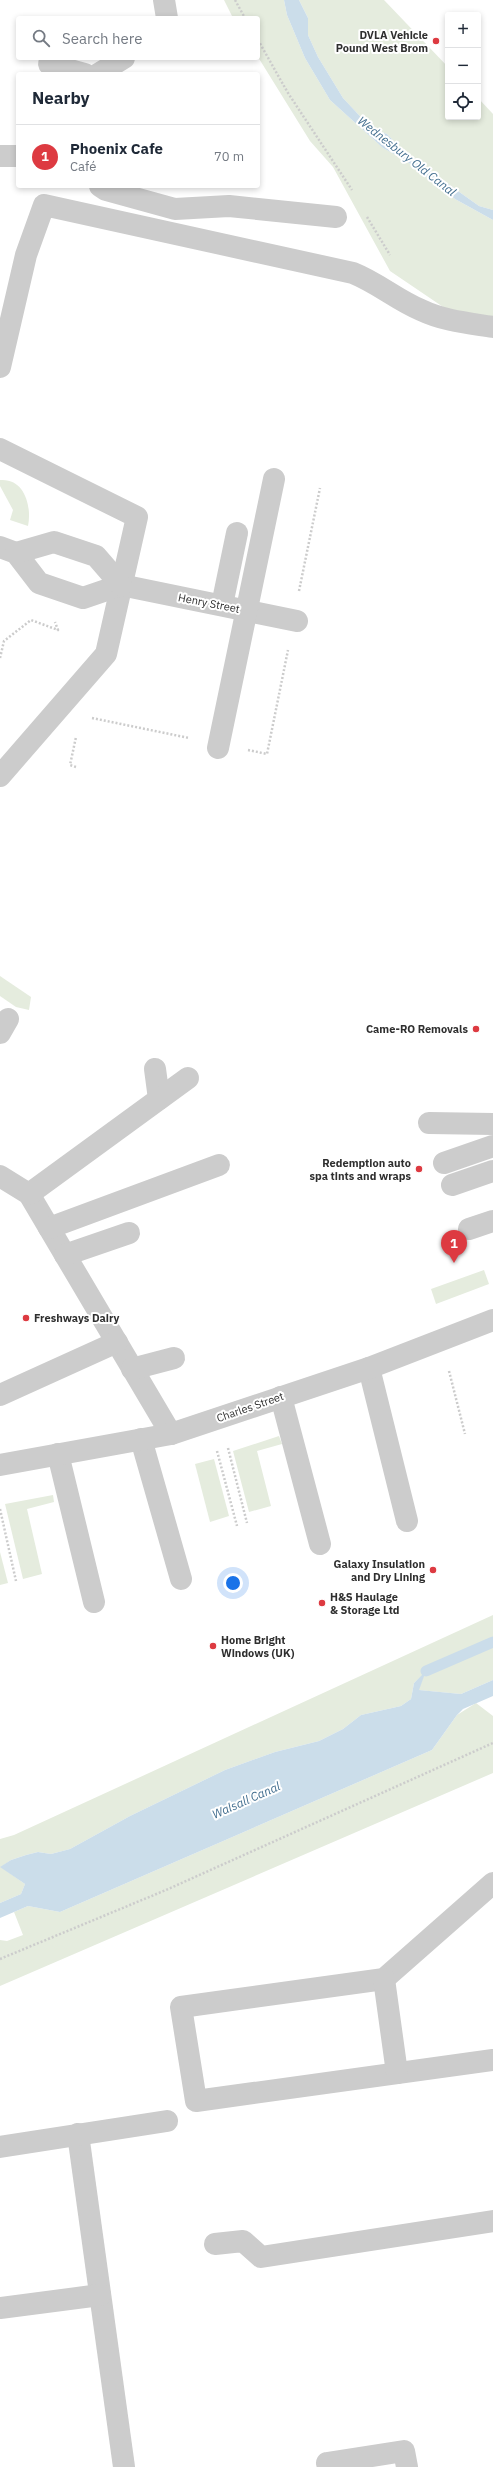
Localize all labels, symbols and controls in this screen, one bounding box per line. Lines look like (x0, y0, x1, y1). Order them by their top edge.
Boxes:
map controls (445, 12, 481, 120)
button: + (445, 12, 481, 48)
search box (16, 16, 260, 60)
icon: search (30, 27, 52, 49)
place label: DVLA Vehicle Pound West Brom (336, 28, 428, 55)
text: Search here (62, 29, 142, 48)
marker: DVLA Vehicle Pound West Brom (431, 36, 441, 46)
button: − (445, 48, 481, 84)
button: locate (445, 84, 481, 120)
text: Nearby (32, 87, 90, 109)
water label: Wednesbury Old Canal (355, 113, 460, 200)
text: Phoenix Cafe (70, 139, 163, 158)
text: 1 (41, 148, 49, 165)
text: 70 m (214, 148, 244, 165)
text: Café (70, 158, 96, 175)
street label: Henry Street (177, 590, 241, 616)
place label: Came-RO Removals (366, 1022, 468, 1036)
marker: Came-RO Removals (471, 1024, 481, 1034)
place label: Redemption auto spa tints and wraps (310, 1156, 411, 1183)
marker: Redemption auto spa tints and wraps (414, 1164, 424, 1174)
pin: 1 (441, 1230, 467, 1263)
place label: Freshways Dairy (34, 1311, 119, 1325)
marker: Freshways Dairy (21, 1313, 31, 1323)
street label: Charles Street (215, 1389, 286, 1425)
place label: Galaxy Insulation and Dry Lining (334, 1557, 426, 1584)
marker: Galaxy Insulation and Dry Lining (428, 1565, 438, 1575)
your location (223, 1573, 243, 1593)
place label: H&S Haulage & Storage Ltd (330, 1590, 400, 1617)
marker: H&S Haulage & Storage Ltd (317, 1598, 327, 1608)
place label: Home Bright Windows (UK) (221, 1633, 295, 1660)
marker: Home Bright Windows (UK) (208, 1641, 218, 1651)
water label: Walsall Canal (210, 1778, 283, 1822)

